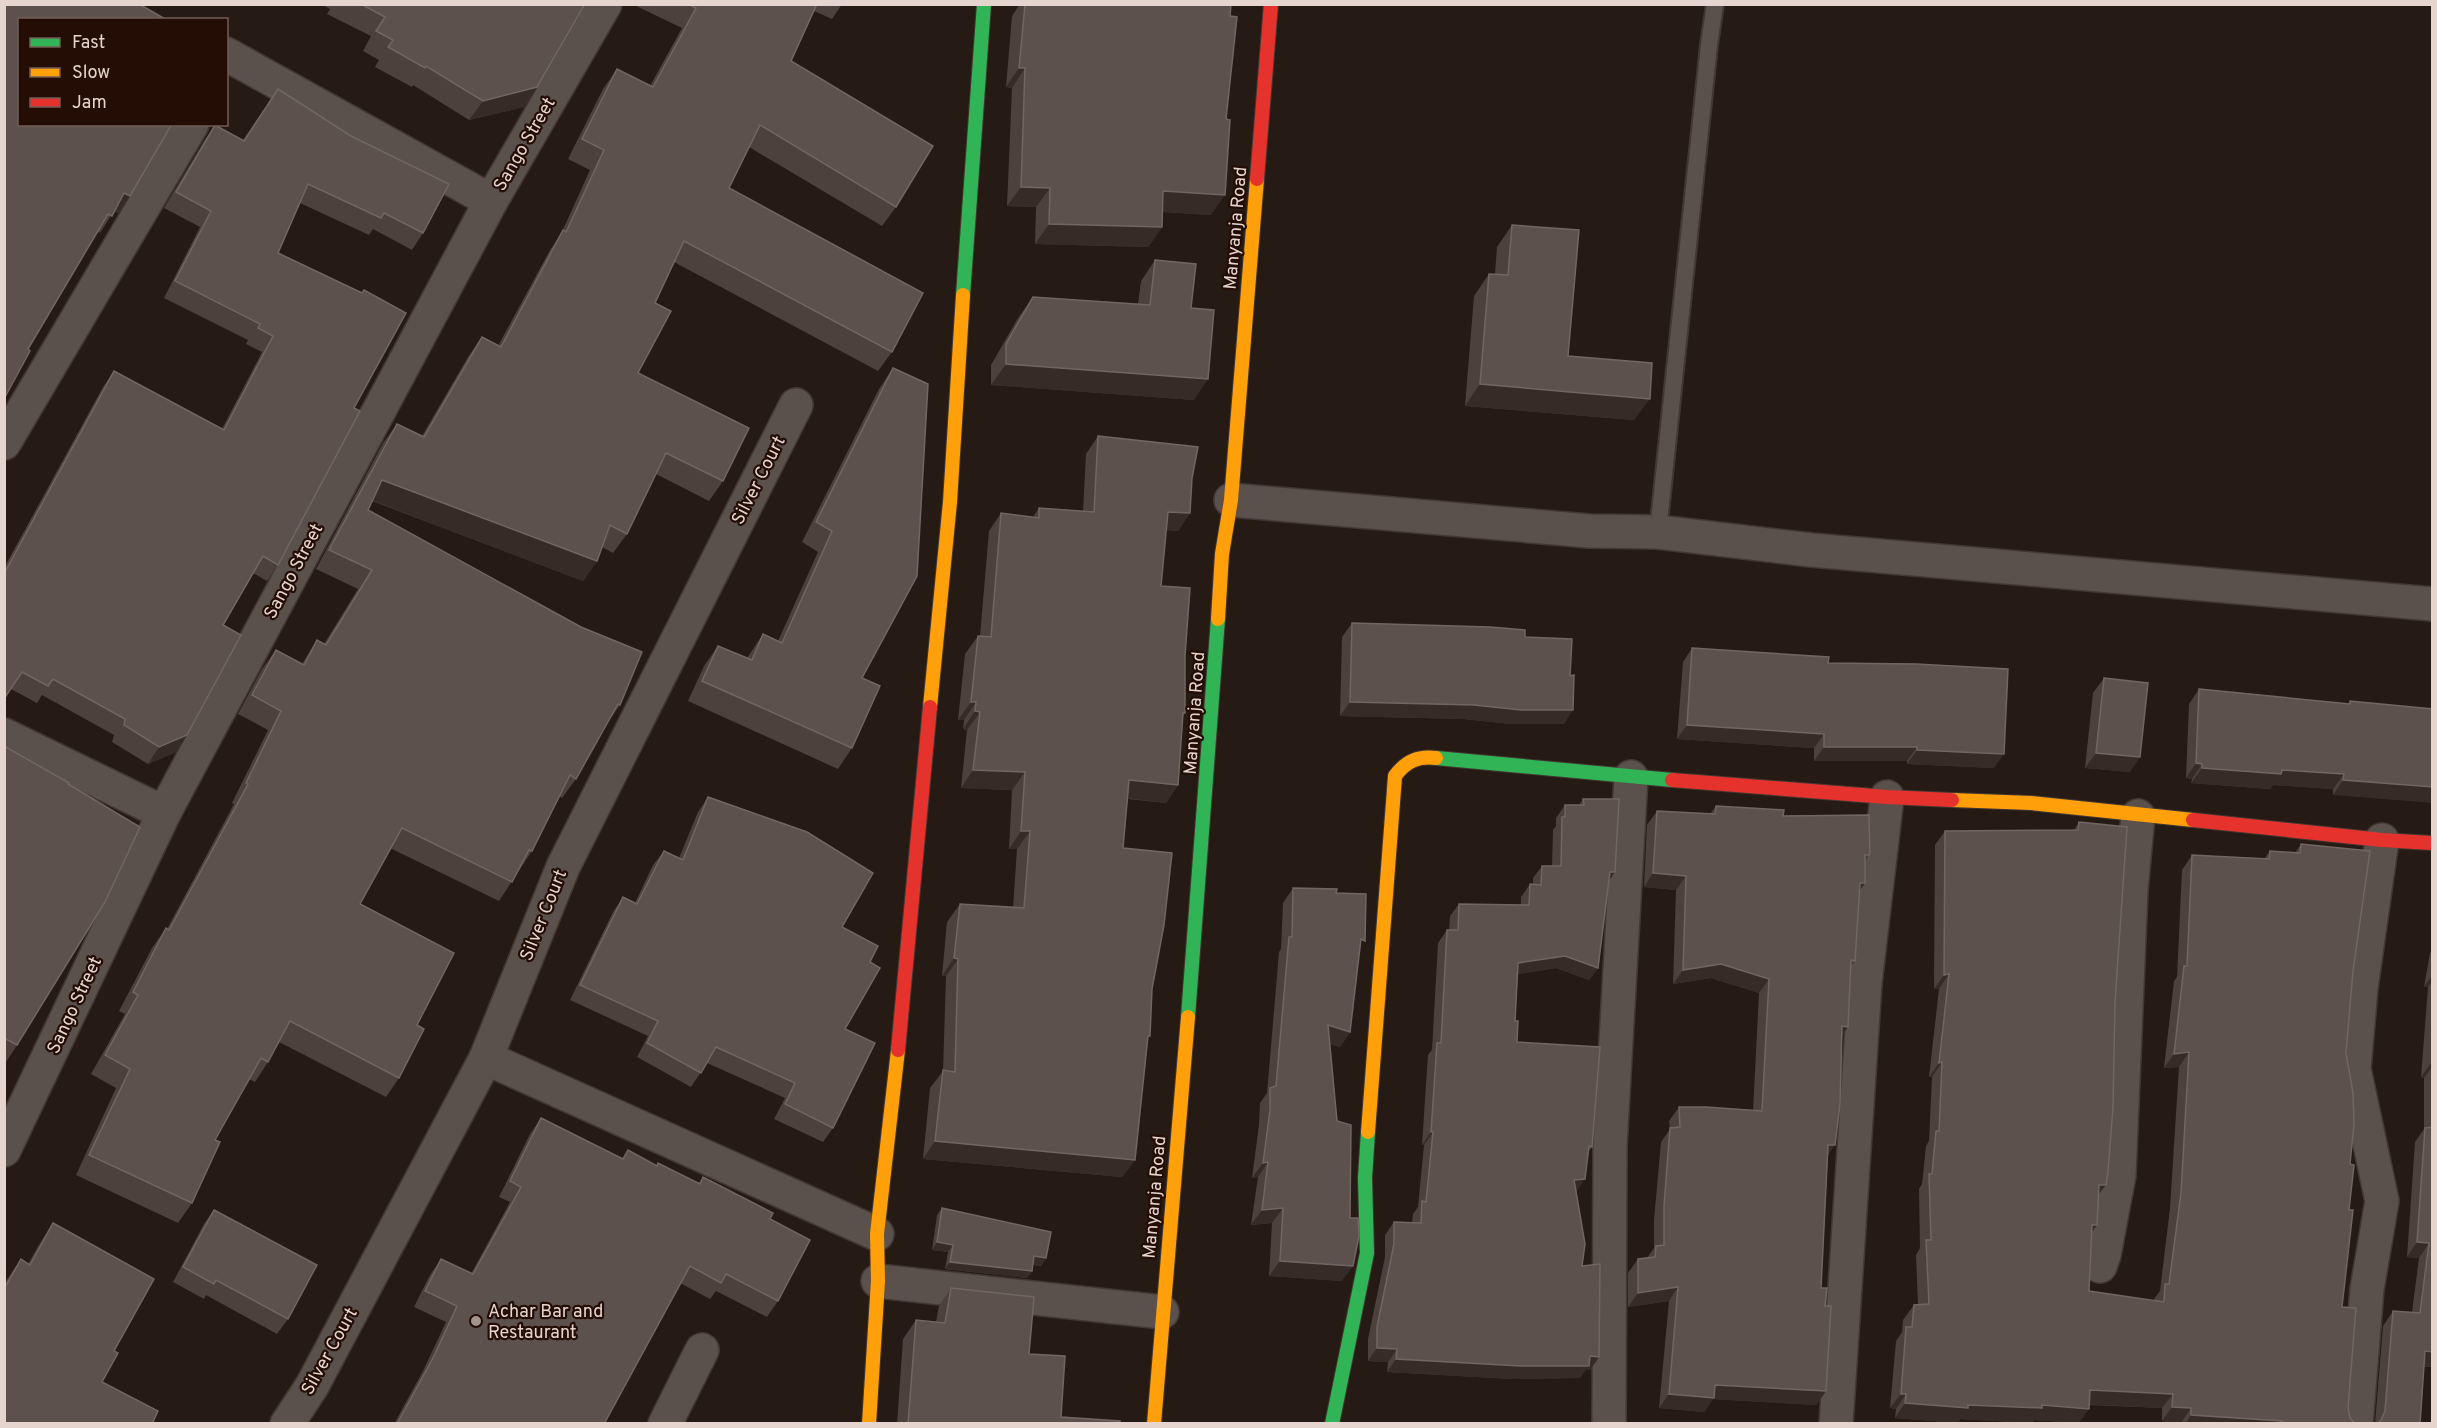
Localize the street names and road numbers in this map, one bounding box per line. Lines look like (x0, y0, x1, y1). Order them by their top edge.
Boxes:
street label: Sango Street (489, 94, 561, 196)
street label: Manyanja Road (1220, 166, 1253, 291)
street label: Silver Court (727, 433, 791, 529)
street label: Sango Street (260, 520, 329, 623)
street label: Manyanja Road (1180, 651, 1211, 775)
street label: Silver Court (516, 867, 573, 965)
street label: Sango Street (43, 953, 108, 1058)
street label: Manyanja Road (1139, 1135, 1172, 1260)
street label: Silver Court (297, 1304, 364, 1399)

